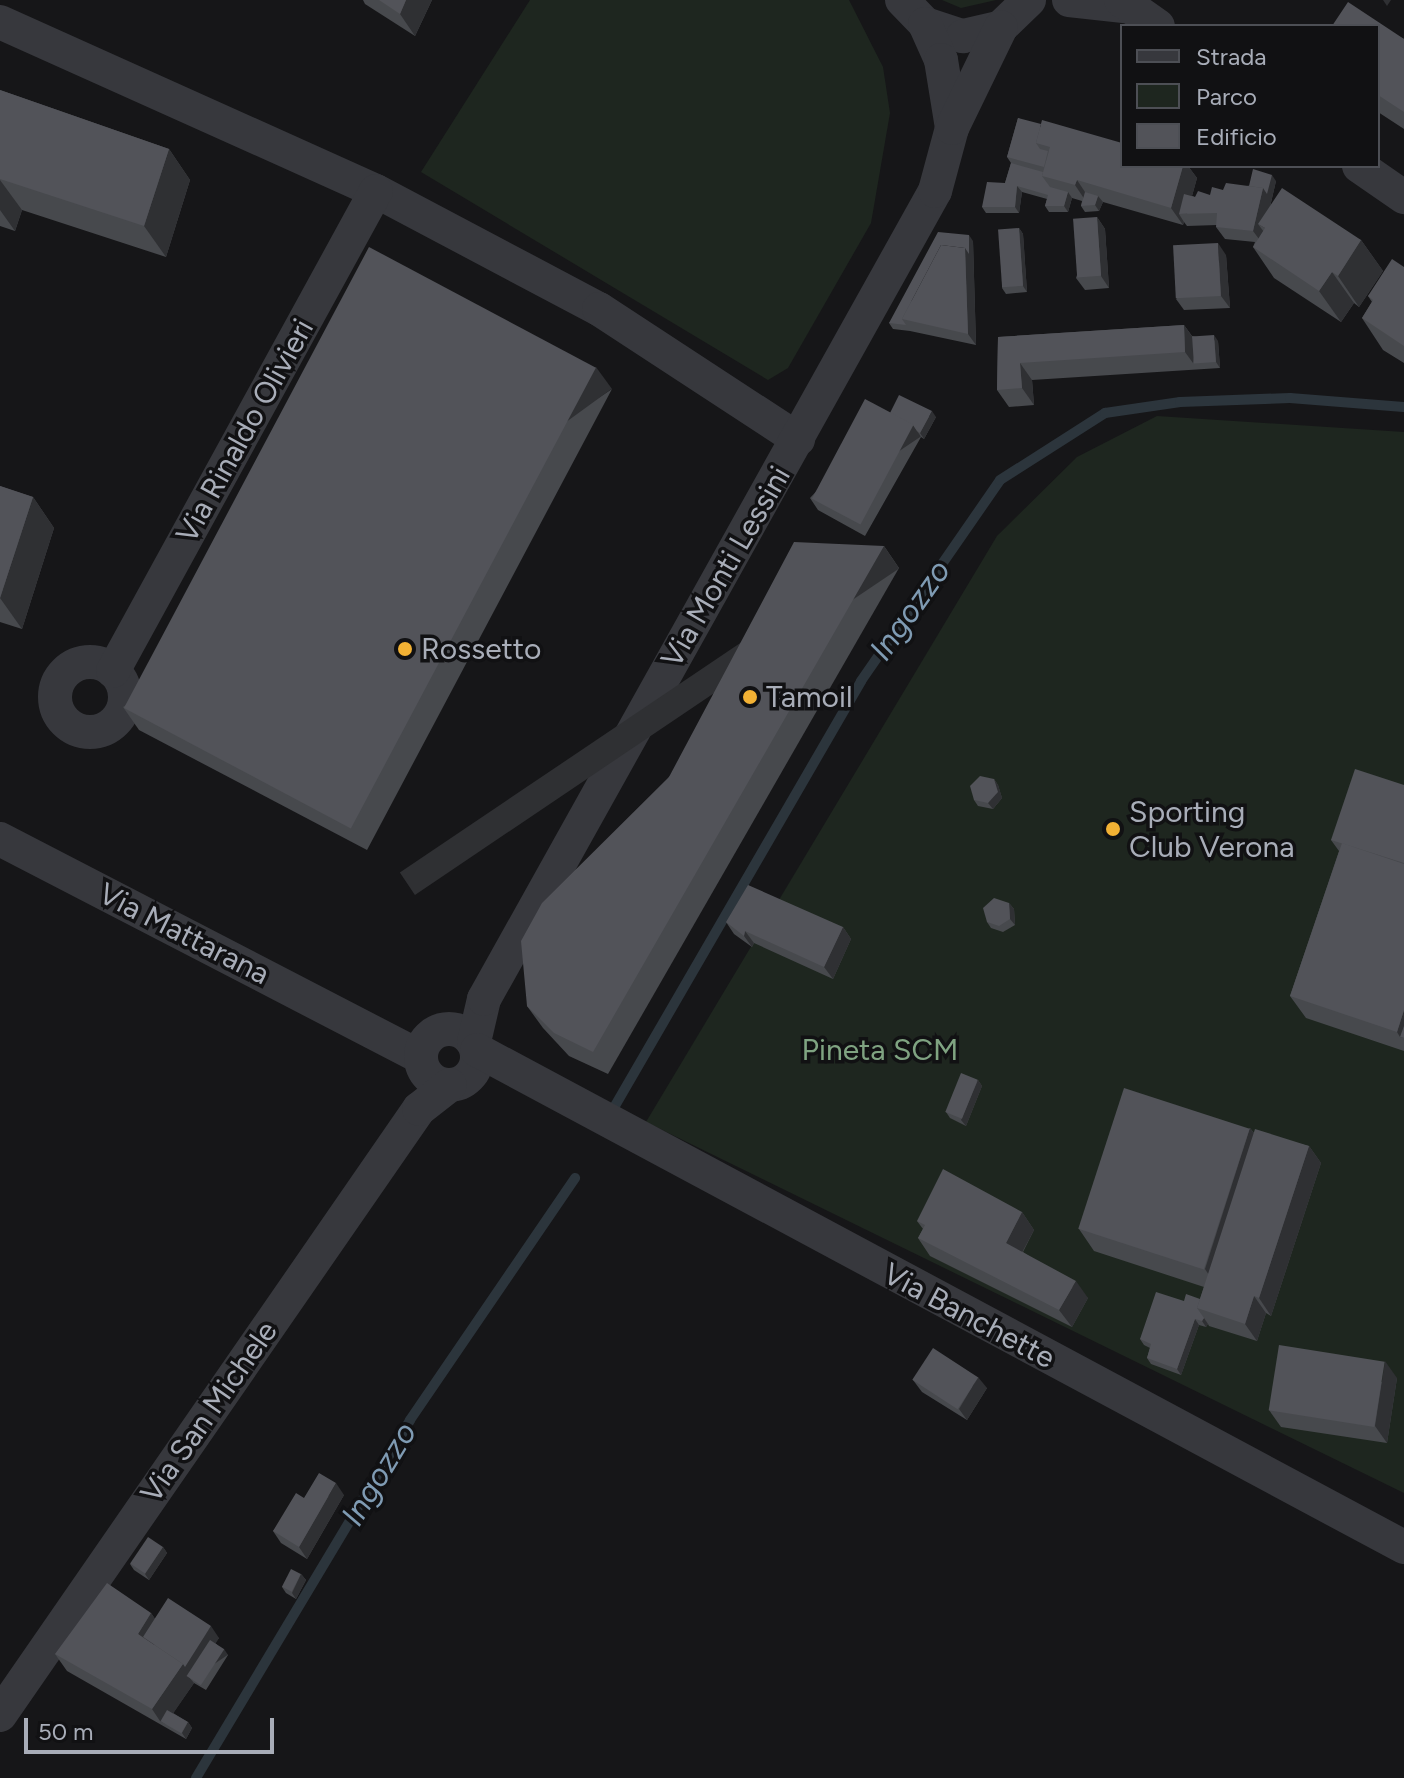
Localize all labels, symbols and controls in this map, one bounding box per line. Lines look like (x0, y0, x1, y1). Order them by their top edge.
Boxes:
legend (1120, 24, 1380, 168)
text: Strada (1196, 42, 1266, 71)
text: Parco (1196, 82, 1257, 111)
text: Edificio (1196, 122, 1277, 151)
street label: Via Rinaldo Olivieri (169, 313, 321, 549)
street label: Via Monti Lessini (654, 460, 798, 674)
water label: Ingozzo (862, 552, 958, 668)
place label: Rossetto (421, 631, 542, 667)
marker: Rossetto (396, 640, 414, 658)
place label: Tamoil (766, 679, 852, 715)
marker: Tamoil (741, 688, 759, 706)
place label: Sporting Club Verona (1129, 794, 1295, 864)
marker: Sporting Club Verona (1104, 820, 1122, 838)
street label: Via Mattarana (93, 876, 275, 992)
park label: Pineta SCM (802, 1032, 958, 1068)
street label: Via Banchette (877, 1256, 1061, 1376)
street label: Via San Michele (133, 1314, 285, 1510)
water label: Ingozzo (333, 1415, 425, 1533)
scale bar (28, 1702, 278, 1752)
text: 50 m (38, 1717, 94, 1746)

